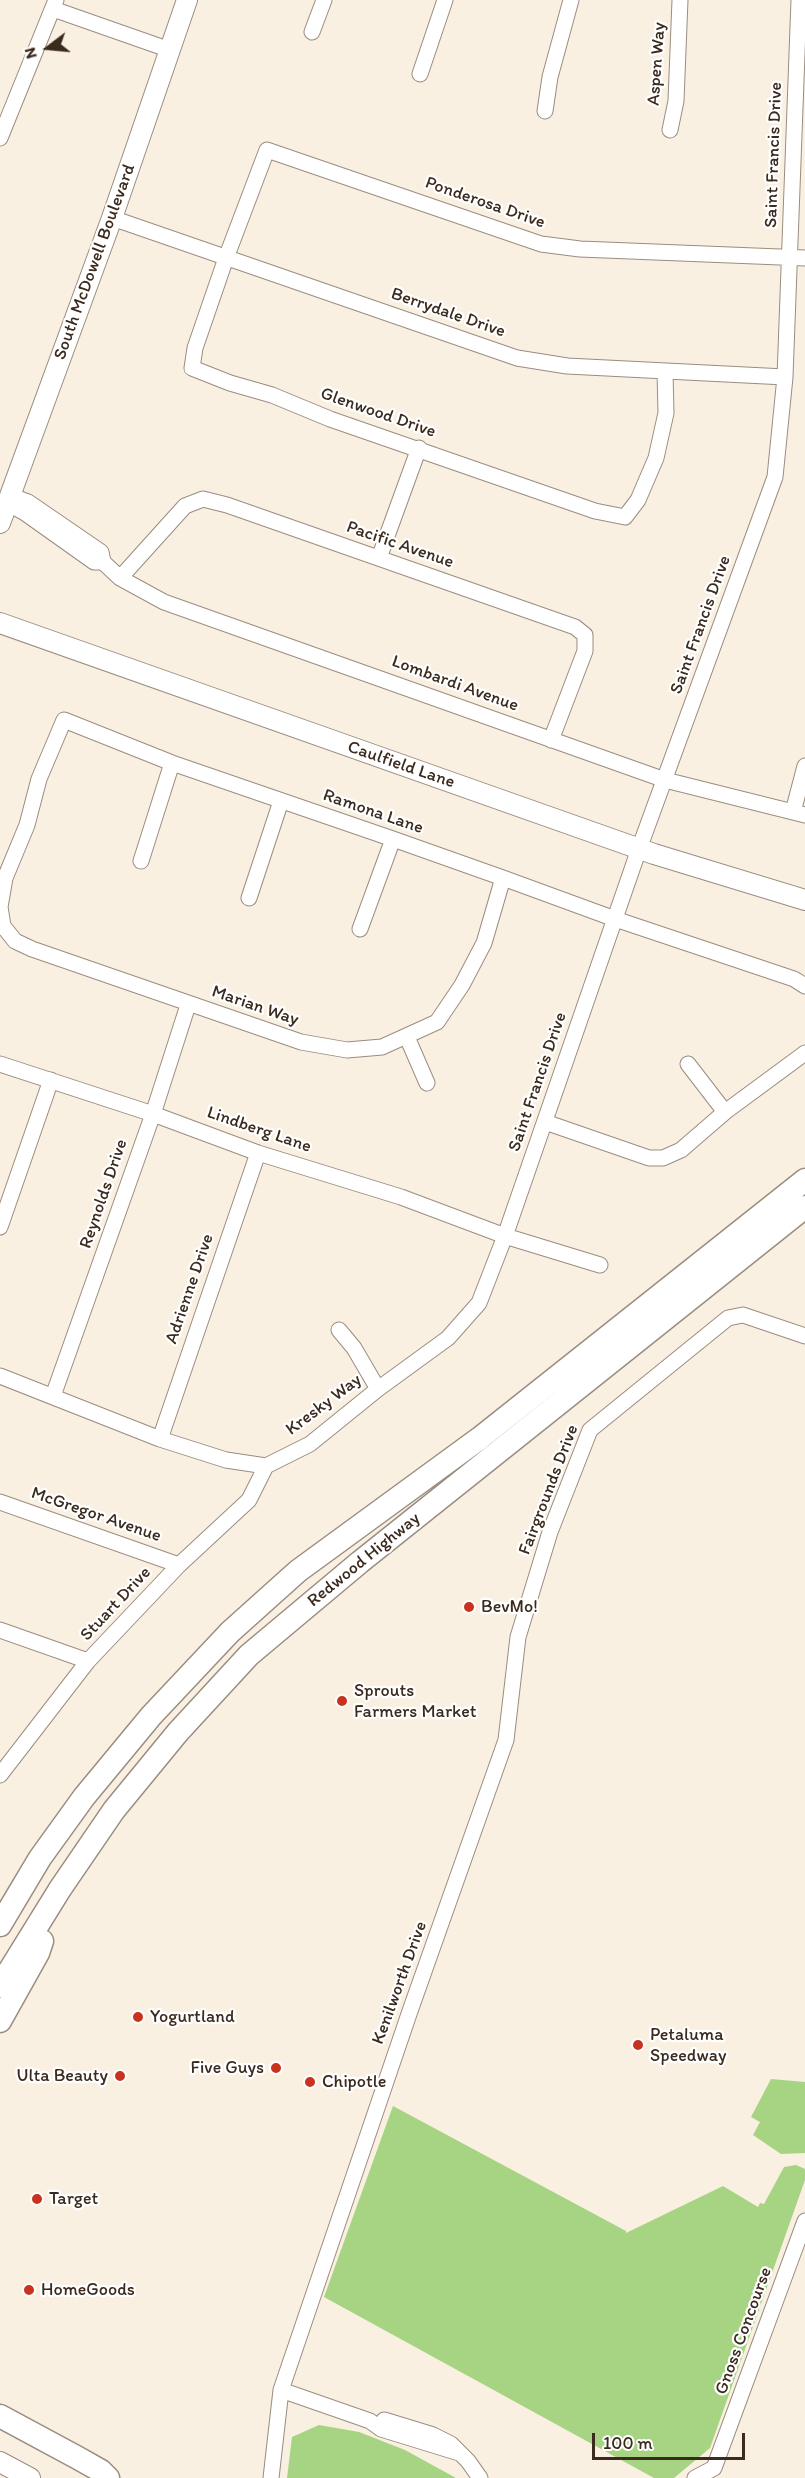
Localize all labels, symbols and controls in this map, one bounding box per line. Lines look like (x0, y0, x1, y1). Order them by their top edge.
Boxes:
north arrow (18, 18, 78, 78)
street label: Aspen Way (643, 22, 671, 106)
text: N (20, 45, 41, 61)
street label: Saint Francis Drive (761, 82, 787, 228)
street label: South McDowell Boulevard (50, 161, 140, 363)
street label: Ponderosa Drive (422, 172, 548, 234)
street label: Berrydale Drive (388, 283, 508, 343)
street label: Glenwood Drive (317, 383, 439, 443)
street label: Pacific Avenue (343, 517, 457, 573)
street label: Saint Francis Drive (666, 553, 736, 697)
street label: Lombardi Avenue (389, 651, 521, 717)
street label: Caulfield Lane (344, 737, 458, 793)
street label: Ramona Lane (320, 785, 426, 839)
street label: Marian Way (209, 981, 301, 1031)
street label: Saint Francis Drive (504, 1010, 572, 1154)
street label: Lindberg Lane (204, 1102, 314, 1158)
street label: Reynolds Drive (75, 1137, 133, 1251)
street label: Adrienne Drive (161, 1231, 219, 1347)
street label: Kresky Way (282, 1370, 366, 1440)
street label: Fairgrounds Drive (514, 1422, 584, 1558)
street label: McGregor Avenue (28, 1483, 164, 1547)
street label: Redwood Highway (303, 1508, 425, 1612)
street label: Stuart Drive (76, 1562, 156, 1646)
place label: BevMo! (481, 1596, 538, 1618)
marker: BevMo! (462, 1600, 476, 1614)
place label: Sprouts Farmers Market (354, 1680, 477, 1722)
marker: Sprouts Farmers Market (335, 1694, 349, 1708)
street label: Kenilworth Drive (368, 1919, 432, 2047)
place label: Yogurtland (150, 2006, 235, 2028)
marker: Yogurtland (131, 2010, 145, 2024)
place label: Petaluma Speedway (650, 2024, 726, 2066)
marker: Petaluma Speedway (631, 2038, 645, 2052)
place label: Five Guys (191, 2057, 264, 2079)
marker: Five Guys (269, 2061, 283, 2075)
place label: Ulta Beauty (17, 2065, 108, 2087)
marker: Ulta Beauty (113, 2069, 127, 2083)
place label: Chipotle (322, 2071, 386, 2093)
marker: Chipotle (303, 2075, 317, 2089)
place label: Target (49, 2188, 98, 2210)
marker: Target (30, 2192, 44, 2206)
street label: Gnoss Concourse (711, 2264, 777, 2398)
place label: HomeGoods (41, 2279, 135, 2301)
marker: HomeGoods (22, 2283, 36, 2297)
scale bar (595, 2421, 748, 2459)
text: 100 m (603, 2432, 653, 2454)

